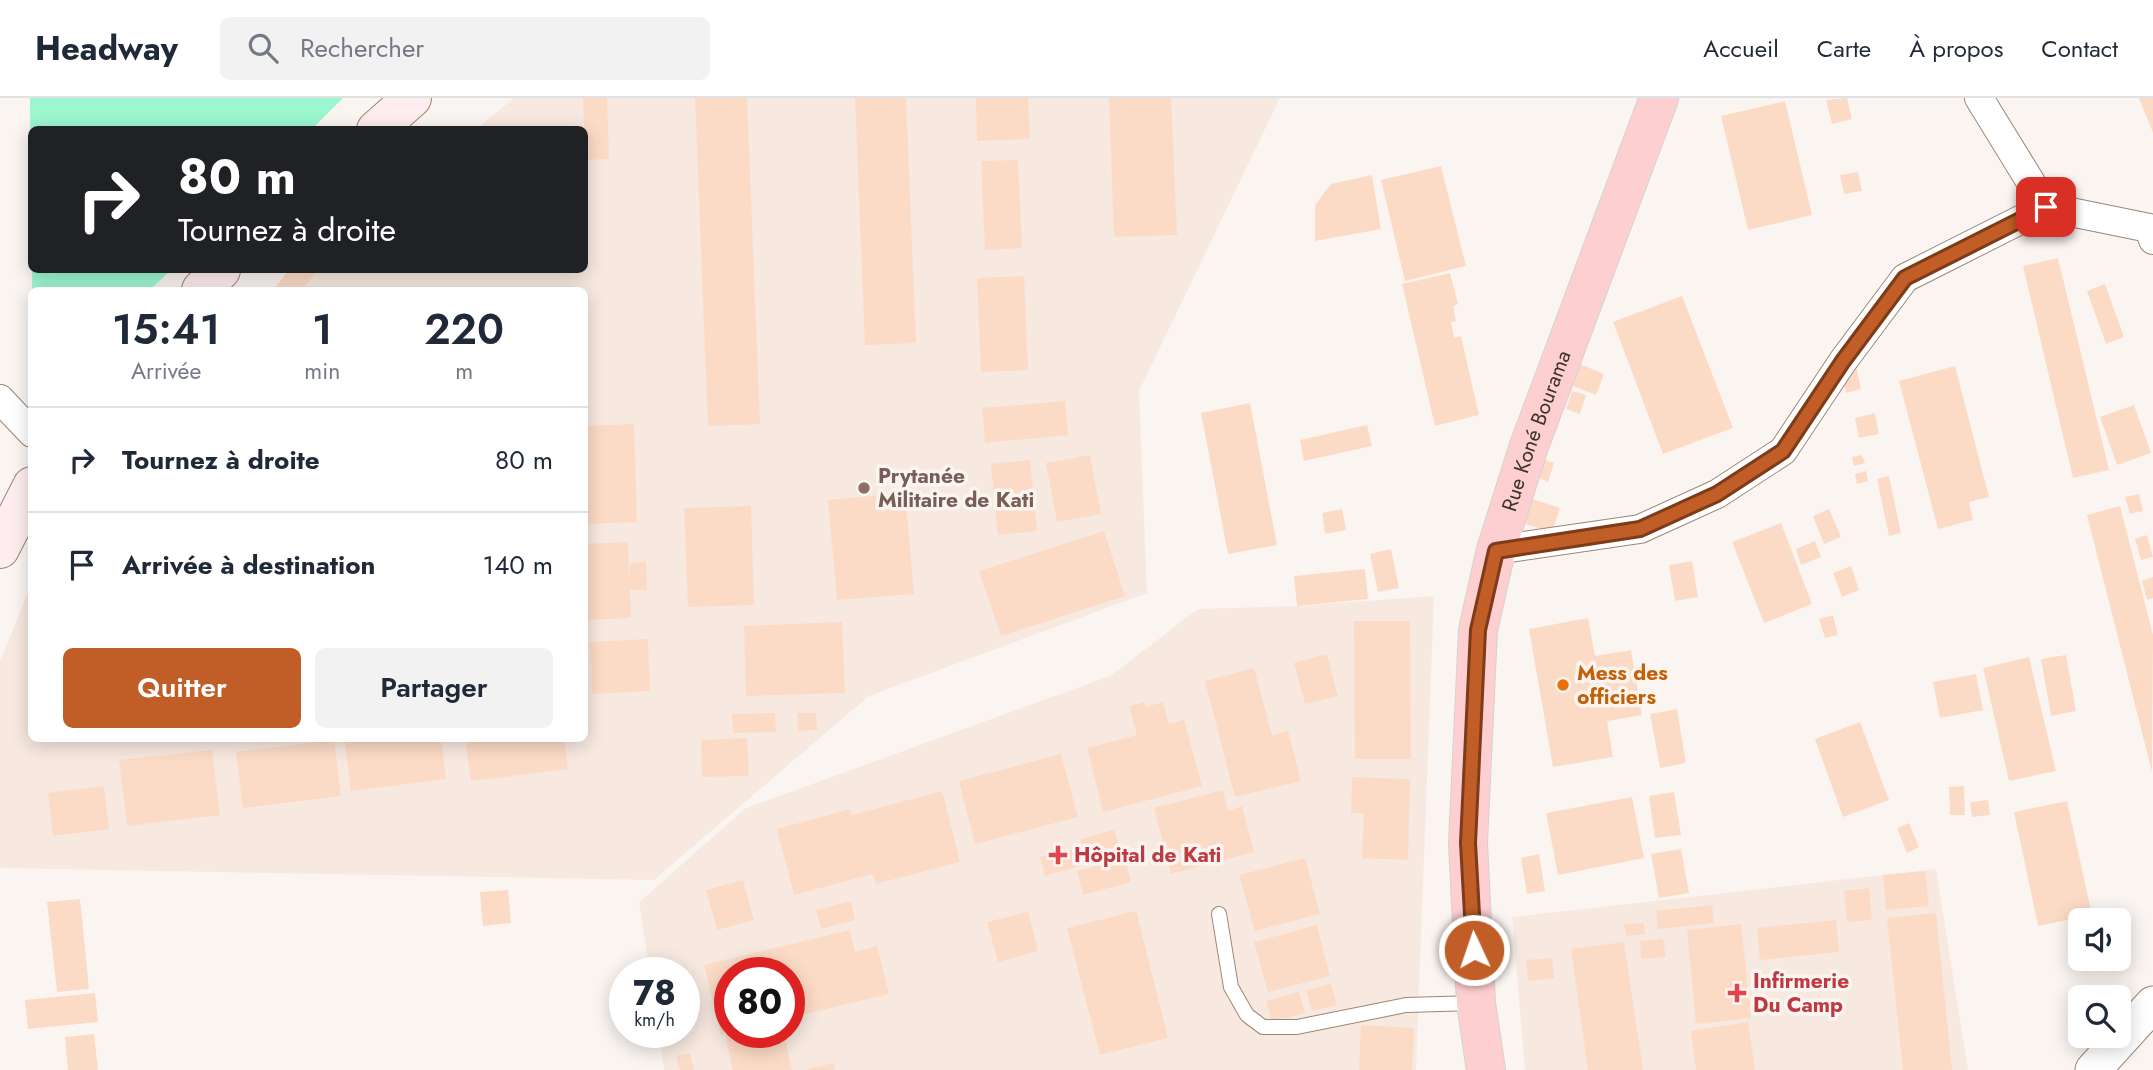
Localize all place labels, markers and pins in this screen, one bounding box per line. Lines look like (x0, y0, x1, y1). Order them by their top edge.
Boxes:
pin (2016, 177, 2076, 237)
place label: Prytanée Militaire de Kati (878, 461, 1034, 515)
marker: Prytanée Militaire de Kati (856, 480, 872, 496)
place label: Mess des officiers (1577, 658, 1668, 712)
marker: Mess des officiers (1555, 677, 1571, 693)
place label: Hôpital de Kati (1074, 840, 1221, 870)
marker: Hôpital de Kati (1048, 845, 1068, 865)
place label: Infirmerie Du Camp (1753, 966, 1849, 1020)
marker: Infirmerie Du Camp (1727, 983, 1747, 1003)

